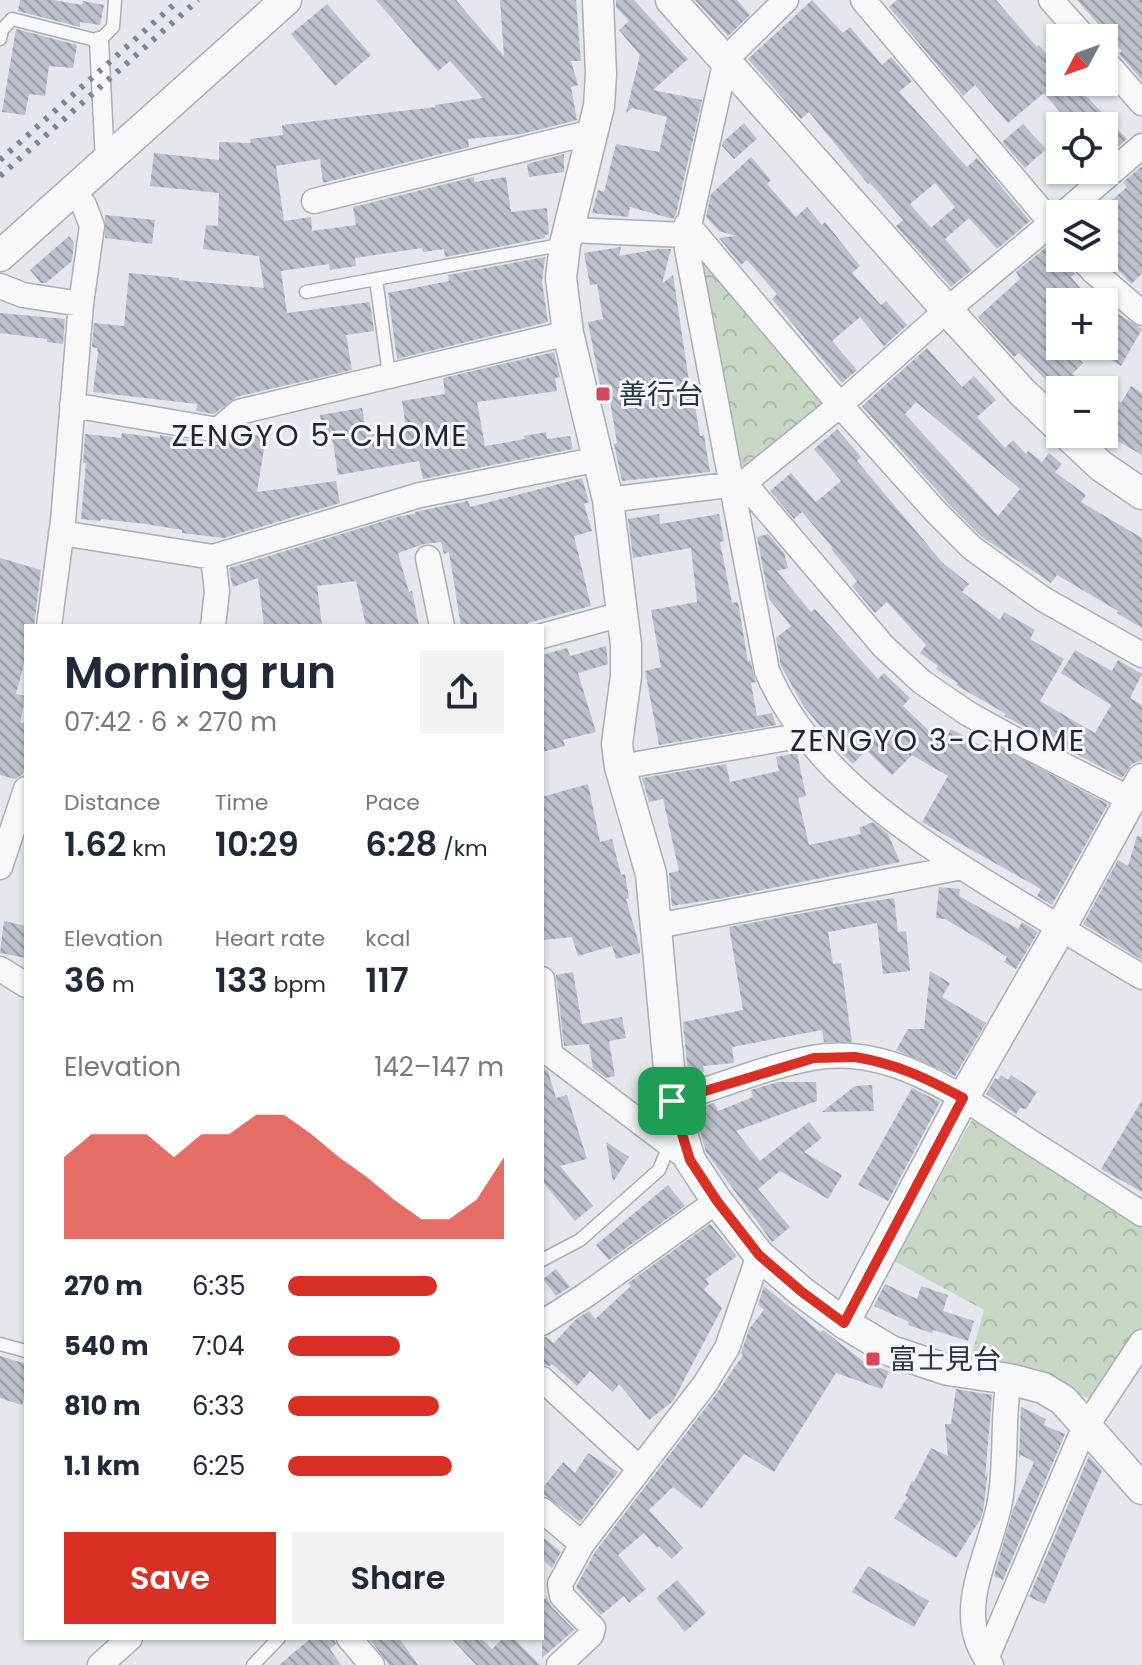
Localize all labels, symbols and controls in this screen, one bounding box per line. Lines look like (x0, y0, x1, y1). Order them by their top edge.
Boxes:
north arrow (1046, 24, 1118, 96)
map controls (1046, 24, 1118, 448)
button: locate (1046, 112, 1118, 184)
button: layers (1046, 200, 1118, 272)
button: + (1046, 288, 1118, 360)
place label: 善行台 (619, 375, 703, 414)
button: − (1046, 376, 1118, 448)
marker: 善行台 (594, 385, 612, 403)
district label: ZENGYO 5-CHOME (171, 414, 469, 457)
text: Morning run (64, 642, 336, 703)
button: share (420, 650, 504, 734)
text: 07:42 · 6 × 270 m (64, 704, 277, 740)
district label: ZENGYO 3-CHOME (790, 719, 1086, 762)
text: Distance (64, 787, 160, 818)
text: Time (215, 787, 268, 818)
text: Pace (365, 787, 420, 818)
text: 1.62 (64, 820, 126, 868)
text: 10:29 (215, 820, 299, 868)
text: 6:28 (365, 820, 437, 868)
text: km (126, 833, 166, 864)
text: /km (437, 833, 488, 864)
text: Elevation (64, 923, 163, 954)
text: Heart rate (215, 923, 325, 954)
text: kcal (365, 923, 410, 954)
text: 36 (64, 956, 106, 1004)
text: 133 (215, 956, 268, 1004)
text: 117 (365, 956, 409, 1004)
text: m (106, 969, 135, 1000)
text: bpm (268, 969, 326, 1000)
text: Elevation (64, 1049, 181, 1085)
text: 142–147 m (374, 1049, 504, 1085)
pin (638, 1067, 706, 1135)
icon: arrive (650, 1079, 694, 1123)
text: 270 m (64, 1268, 143, 1304)
text: 6:35 (192, 1268, 246, 1304)
text: 540 m (64, 1328, 149, 1364)
text: 7:04 (192, 1328, 244, 1364)
place label: 富士見台 (889, 1340, 1001, 1379)
marker: 富士見台 (864, 1350, 882, 1368)
text: 810 m (64, 1388, 141, 1424)
text: 6:33 (192, 1388, 245, 1424)
text: 1.1 km (64, 1448, 140, 1484)
text: 6:25 (192, 1448, 245, 1484)
button: Save (64, 1532, 276, 1624)
button: Share (292, 1532, 504, 1624)

